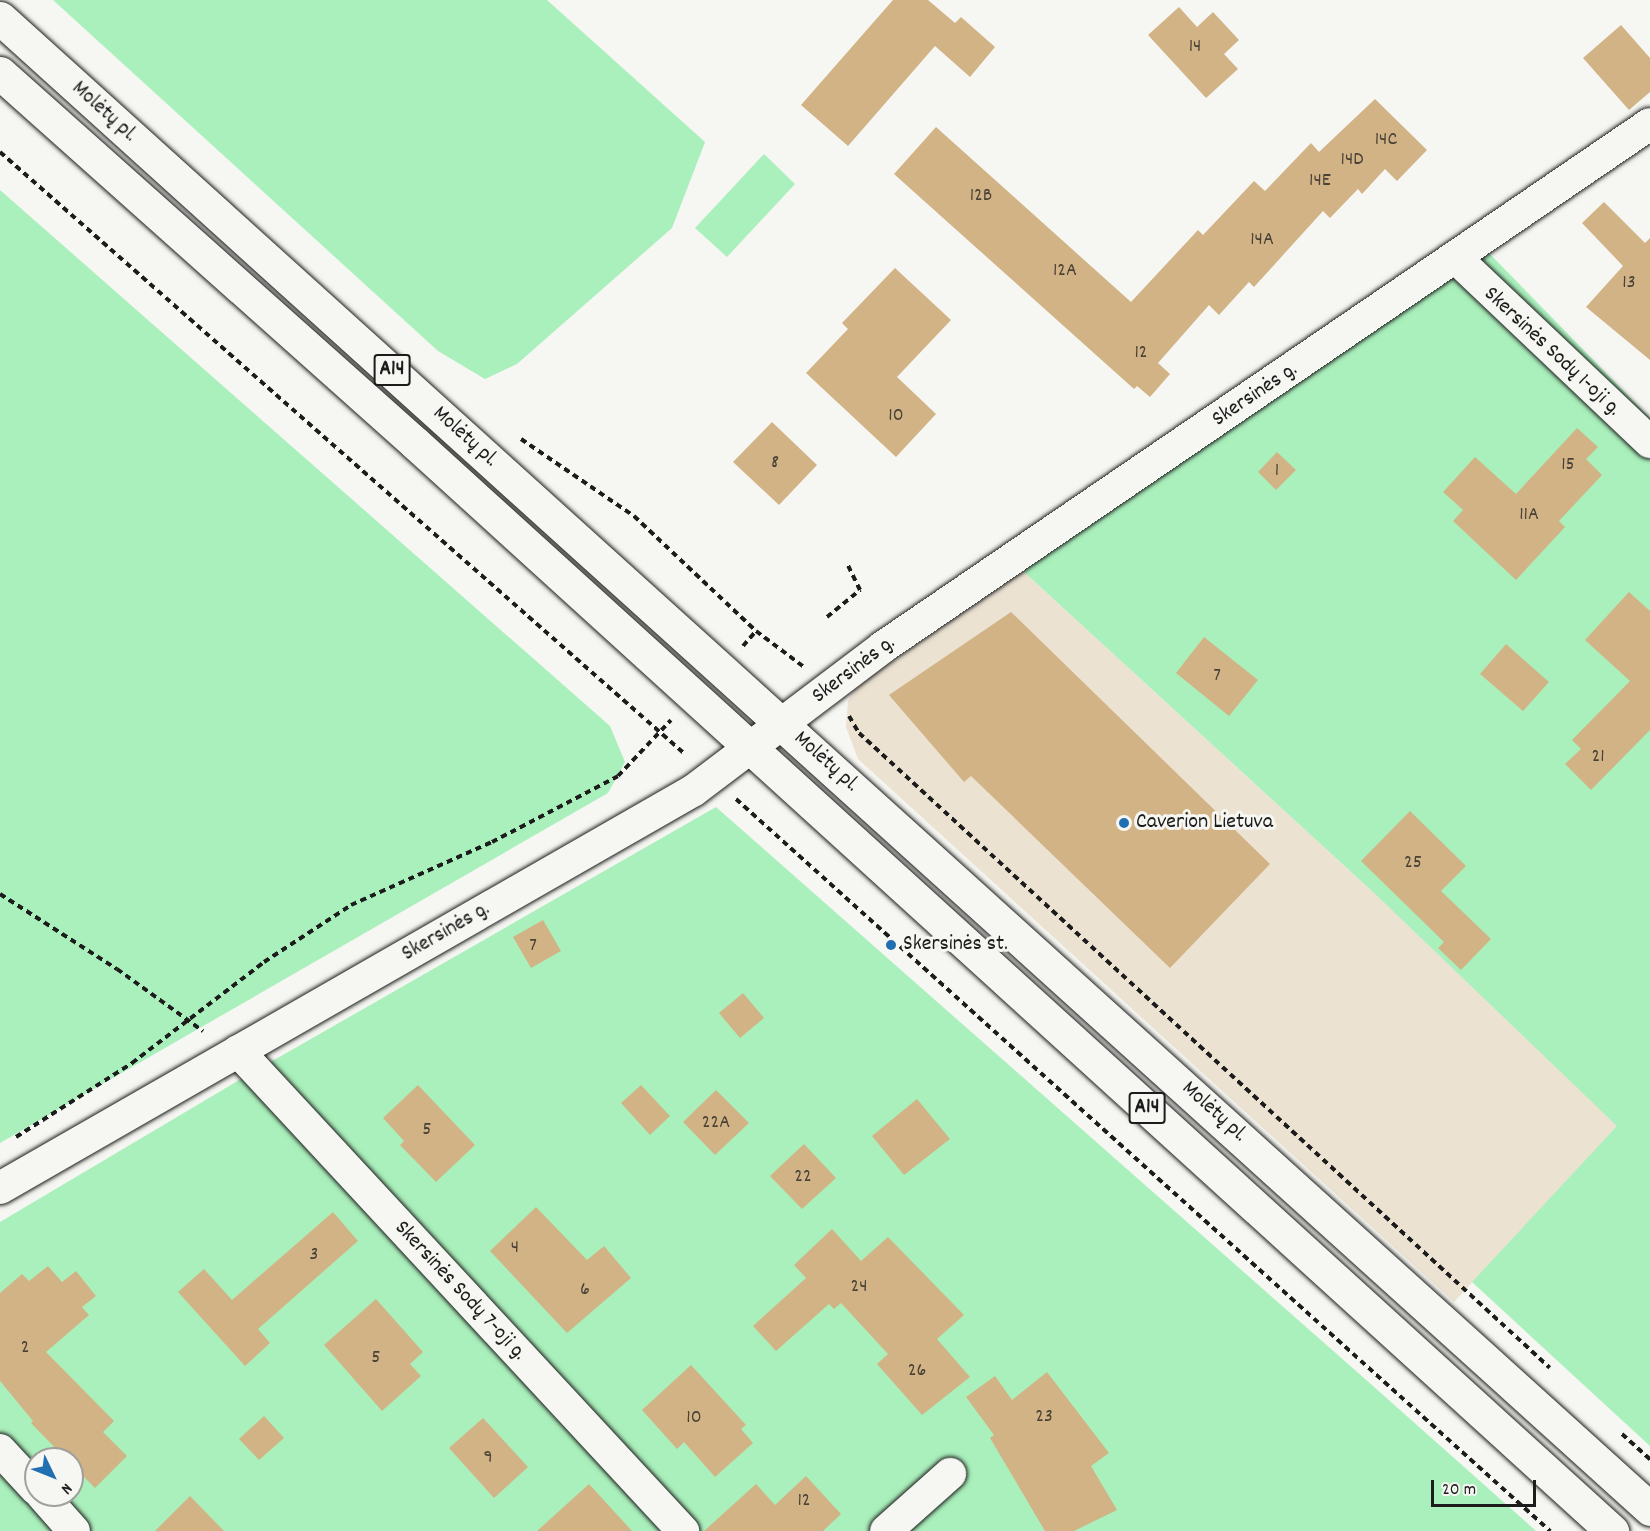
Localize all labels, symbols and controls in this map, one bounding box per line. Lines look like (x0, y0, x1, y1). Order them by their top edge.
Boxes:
house number: 14 (1189, 35, 1201, 59)
street label: Molėtų pl. (66, 76, 142, 148)
house number: 14C (1375, 128, 1397, 152)
house number: 14D (1341, 148, 1363, 172)
house number: 14E (1309, 169, 1331, 193)
house number: 12B (970, 184, 992, 208)
house number: 14A (1250, 228, 1274, 252)
house number: 12A (1053, 259, 1077, 283)
house number: 13 (1622, 271, 1636, 295)
street label: Skersinės Sodų 1-oji g. (1478, 282, 1626, 422)
house number: 12 (1134, 341, 1148, 365)
road number: A14 (372, 352, 412, 388)
street label: Skersinės g. (1207, 357, 1303, 433)
street label: Molėtų pl. (427, 401, 503, 473)
house number: 10 (888, 404, 904, 428)
house number: 8 (771, 451, 779, 475)
house number: 15 (1561, 453, 1575, 477)
house number: 1 (1275, 459, 1279, 483)
house number: 11A (1519, 503, 1539, 527)
street label: Skersinės g. (807, 630, 901, 710)
house number: 7 (1213, 664, 1221, 688)
street label: Molėtų pl. (788, 726, 864, 798)
house number: 21 (1591, 745, 1605, 769)
place label: Caverion Lietuva (1136, 810, 1273, 836)
marker: Caverion Lietuva (1117, 816, 1131, 830)
house number: 25 (1404, 851, 1422, 875)
street label: Skersinės g. (397, 896, 495, 968)
place label: Skersinės st. (903, 932, 1008, 958)
house number: 7 (529, 934, 537, 958)
marker: Skersinės st. (884, 938, 898, 952)
street label: Molėtų pl. (1176, 1076, 1252, 1148)
road number: A14 (1128, 1090, 1166, 1126)
house number: 22A (702, 1111, 730, 1135)
house number: 5 (422, 1118, 432, 1142)
house number: 22 (794, 1165, 812, 1189)
street label: Skersinės Sodų 7-oji g. (388, 1215, 532, 1367)
house number: 4 (511, 1236, 519, 1260)
house number: 3 (310, 1243, 318, 1267)
house number: 24 (850, 1275, 868, 1299)
house number: 6 (580, 1278, 590, 1302)
house number: 2 (21, 1336, 29, 1360)
house number: 5 (371, 1346, 381, 1370)
house number: 26 (908, 1359, 926, 1383)
house number: 23 (1035, 1405, 1053, 1429)
house number: 10 (686, 1406, 702, 1430)
house number: 9 (483, 1446, 493, 1470)
north arrow (24, 1447, 84, 1507)
scale bar (1434, 1468, 1539, 1506)
text: N (55, 1478, 77, 1499)
text: 20 m (1442, 1478, 1476, 1503)
house number: 12 (797, 1489, 811, 1513)

